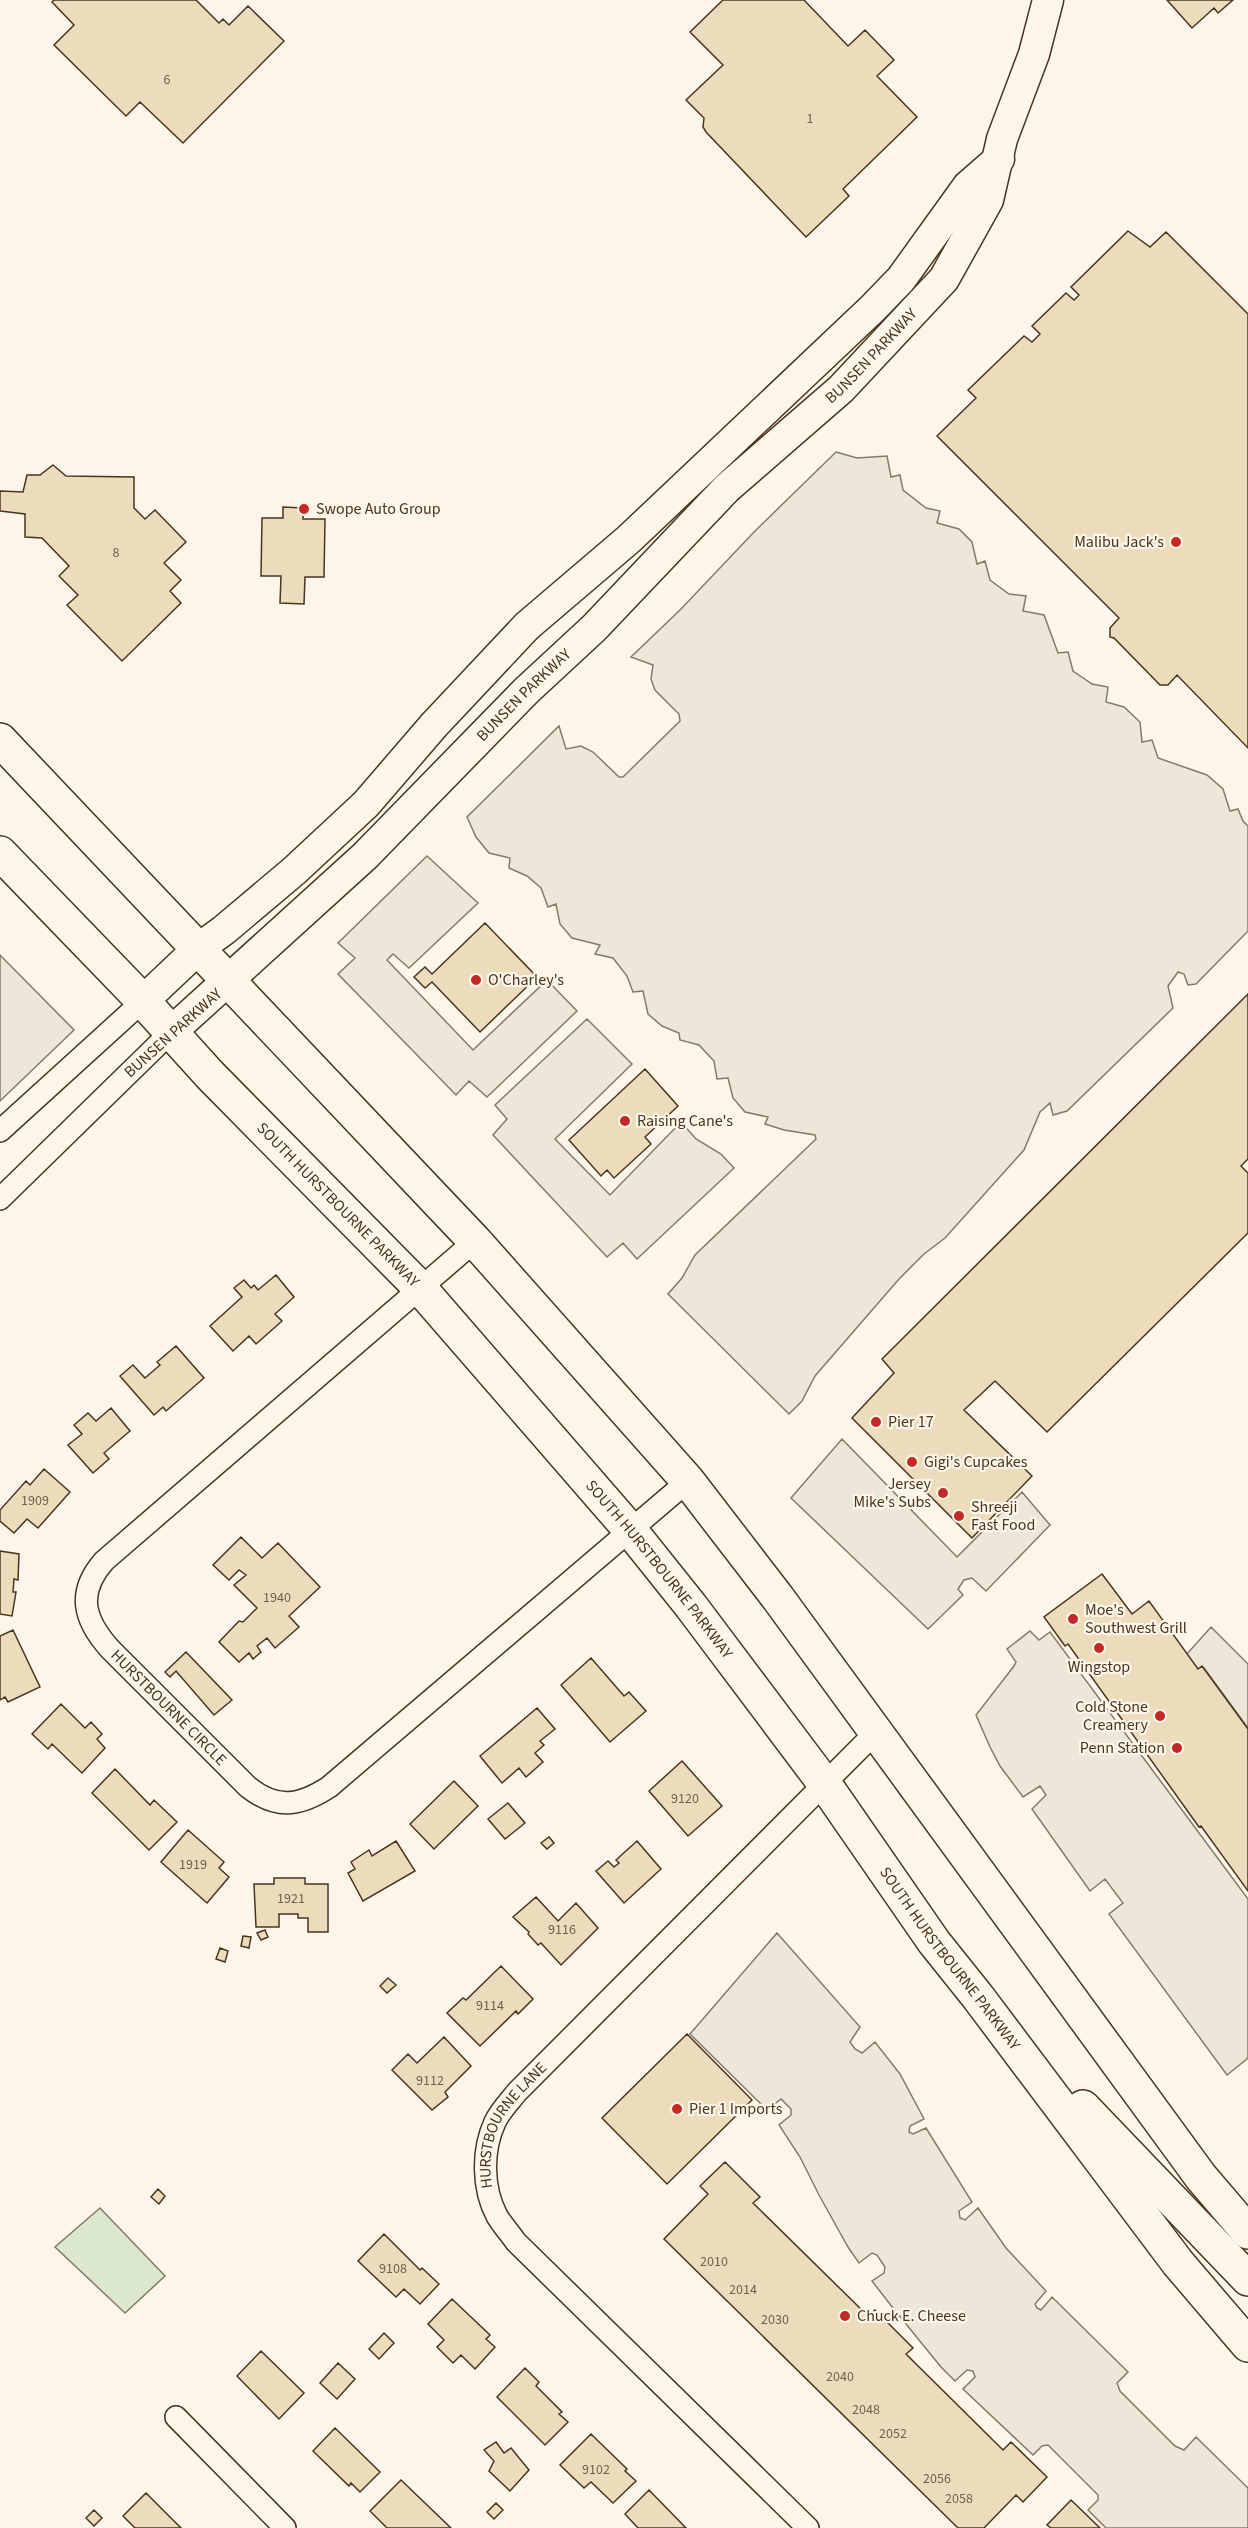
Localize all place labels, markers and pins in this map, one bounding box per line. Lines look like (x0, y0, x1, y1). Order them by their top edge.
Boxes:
place label: Swope Auto Group (316, 498, 441, 520)
marker: Swope Auto Group (297, 502, 311, 516)
place label: Malibu Jack's (1074, 531, 1164, 553)
marker: Malibu Jack's (1169, 535, 1183, 549)
place label: O'Charley's (488, 969, 564, 991)
marker: O'Charley's (469, 973, 483, 987)
place label: Raising Cane's (637, 1110, 733, 1132)
marker: Raising Cane's (618, 1114, 632, 1128)
place label: Pier 17 (888, 1411, 934, 1433)
marker: Pier 17 (869, 1415, 883, 1429)
place label: Gigi's Cupcakes (924, 1451, 1028, 1473)
marker: Gigi's Cupcakes (905, 1455, 919, 1469)
place label: Jersey Mike's Subs (854, 1473, 932, 1513)
marker: Jersey Mike's Subs (936, 1486, 950, 1500)
place label: Shreeji Fast Food (971, 1496, 1035, 1536)
marker: Shreeji Fast Food (952, 1509, 966, 1523)
place label: Moe's Southwest Grill (1085, 1599, 1187, 1639)
marker: Moe's Southwest Grill (1066, 1612, 1080, 1626)
marker: Wingstop (1092, 1641, 1106, 1655)
place label: Wingstop (1068, 1656, 1130, 1678)
place label: Cold Stone Creamery (1075, 1696, 1149, 1736)
marker: Cold Stone Creamery (1153, 1709, 1167, 1723)
place label: Penn Station (1080, 1737, 1165, 1759)
marker: Penn Station (1170, 1741, 1184, 1755)
place label: Pier 1 Imports (689, 2098, 783, 2120)
marker: Pier 1 Imports (670, 2102, 684, 2116)
place label: Chuck E. Cheese (857, 2305, 966, 2327)
marker: Chuck E. Cheese (838, 2309, 852, 2323)

